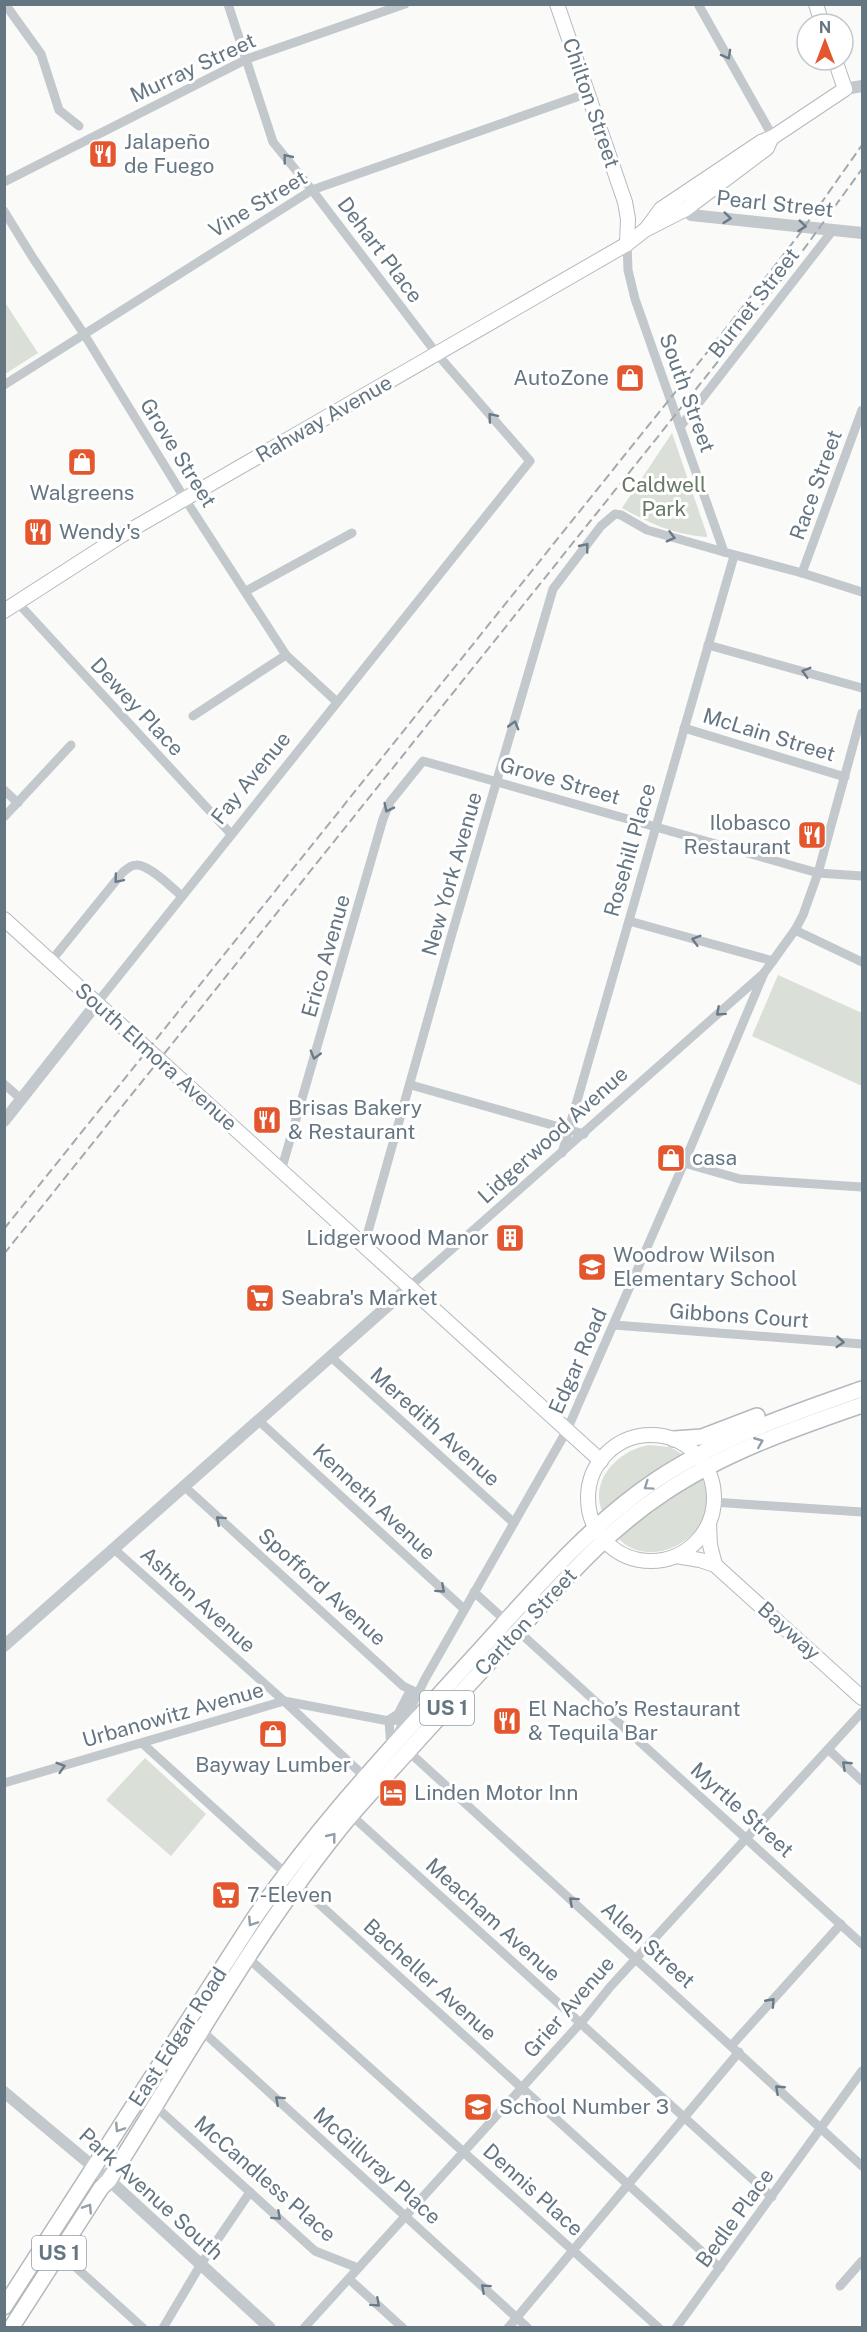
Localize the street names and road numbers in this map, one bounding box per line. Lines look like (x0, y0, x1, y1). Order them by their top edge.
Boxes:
street label: Murray Street (126, 28, 260, 108)
street label: Chilton Street (558, 35, 625, 171)
street label: Vine Street (204, 165, 311, 243)
street label: Pearl Street (715, 185, 835, 222)
street label: Dehart Place (333, 192, 428, 307)
street label: Burnet Street (703, 243, 804, 363)
street label: South Street (654, 330, 721, 456)
street label: Rahway Avenue (251, 369, 396, 468)
street label: Grove Street (135, 394, 222, 512)
street label: Race Street (784, 426, 847, 543)
street label: Dewey Place (86, 652, 189, 761)
street label: McLain Street (700, 703, 838, 767)
street label: Fay Avenue (206, 726, 296, 829)
street label: Grove Street (497, 751, 623, 810)
street label: Rosehill Place (599, 780, 661, 919)
street label: New York Avenue (416, 789, 487, 959)
street label: Erico Avenue (296, 892, 355, 1020)
street label: South Elmora Avenue (70, 977, 242, 1136)
street label: Lidgerwood Avenue (473, 1061, 633, 1208)
street label: Gibbons Court (668, 1298, 810, 1333)
street label: Edgar Road (543, 1304, 612, 1417)
street label: Meredith Avenue (365, 1362, 505, 1491)
street label: Kenneth Avenue (308, 1438, 441, 1565)
street label: Spofford Avenue (253, 1523, 392, 1651)
street label: Ashton Avenue (136, 1541, 261, 1658)
street label: Carlton Street (469, 1563, 582, 1681)
street label: Bayway (753, 1596, 826, 1665)
street label: Urbanowitz Avenue (79, 1677, 267, 1752)
road number: US 1 (420, 1691, 474, 1725)
street label: Myrtle Street (686, 1757, 799, 1862)
street label: Meacham Avenue (421, 1853, 566, 1987)
street label: Allen Street (596, 1896, 700, 1993)
street label: Bacheller Avenue (359, 1913, 502, 2046)
street label: Grier Avenue (518, 1951, 619, 2062)
street label: East Edgar Road (123, 1962, 232, 2111)
street label: McGillvray Place (308, 2102, 446, 2229)
street label: McCandless Place (190, 2110, 341, 2247)
street label: Park Avenue South (74, 2122, 229, 2265)
street label: Dennis Place (478, 2138, 589, 2241)
street label: Bedle Place (690, 2163, 779, 2272)
road number: US 1 (32, 2236, 86, 2270)

